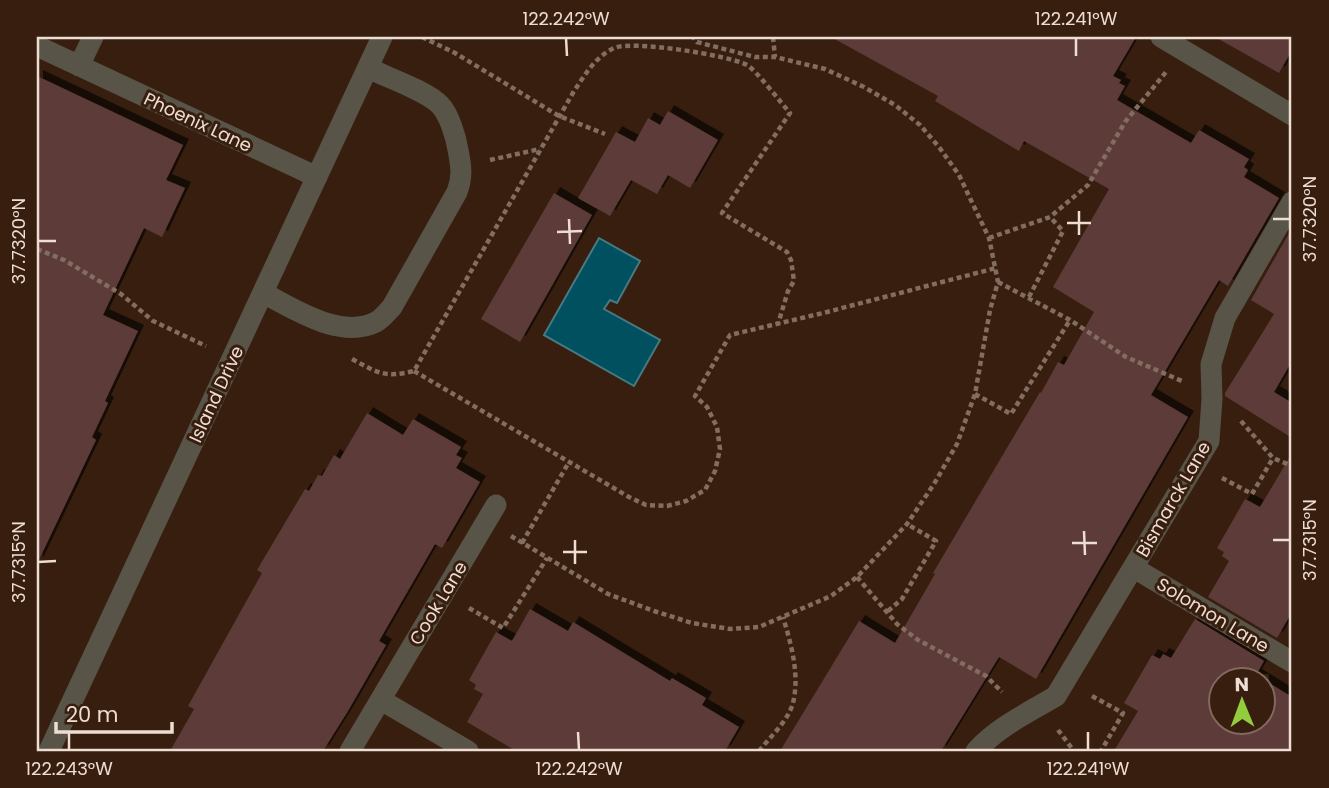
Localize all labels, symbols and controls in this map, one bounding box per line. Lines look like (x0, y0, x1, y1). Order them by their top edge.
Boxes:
text: 122.242°W (522, 6, 610, 31)
text: 122.241°W (1035, 6, 1118, 31)
street label: Phoenix Lane (140, 86, 256, 158)
text: 37.7320°N (1297, 176, 1322, 262)
text: 37.7320°N (6, 198, 31, 284)
street label: Island Drive (183, 342, 249, 446)
street label: Bismarck Lane (1130, 436, 1216, 562)
text: 37.7315°N (1297, 499, 1322, 581)
text: 37.7315°N (6, 521, 31, 603)
street label: Cook Lane (403, 556, 473, 650)
street label: Solomon Lane (1152, 572, 1274, 658)
north arrow (1206, 666, 1276, 736)
text: N (1234, 671, 1249, 698)
scale bar (56, 690, 172, 734)
text: 20 m (66, 700, 119, 729)
text: 122.243°W (25, 756, 113, 781)
text: 122.242°W (535, 756, 623, 781)
text: 122.241°W (1047, 756, 1130, 781)

